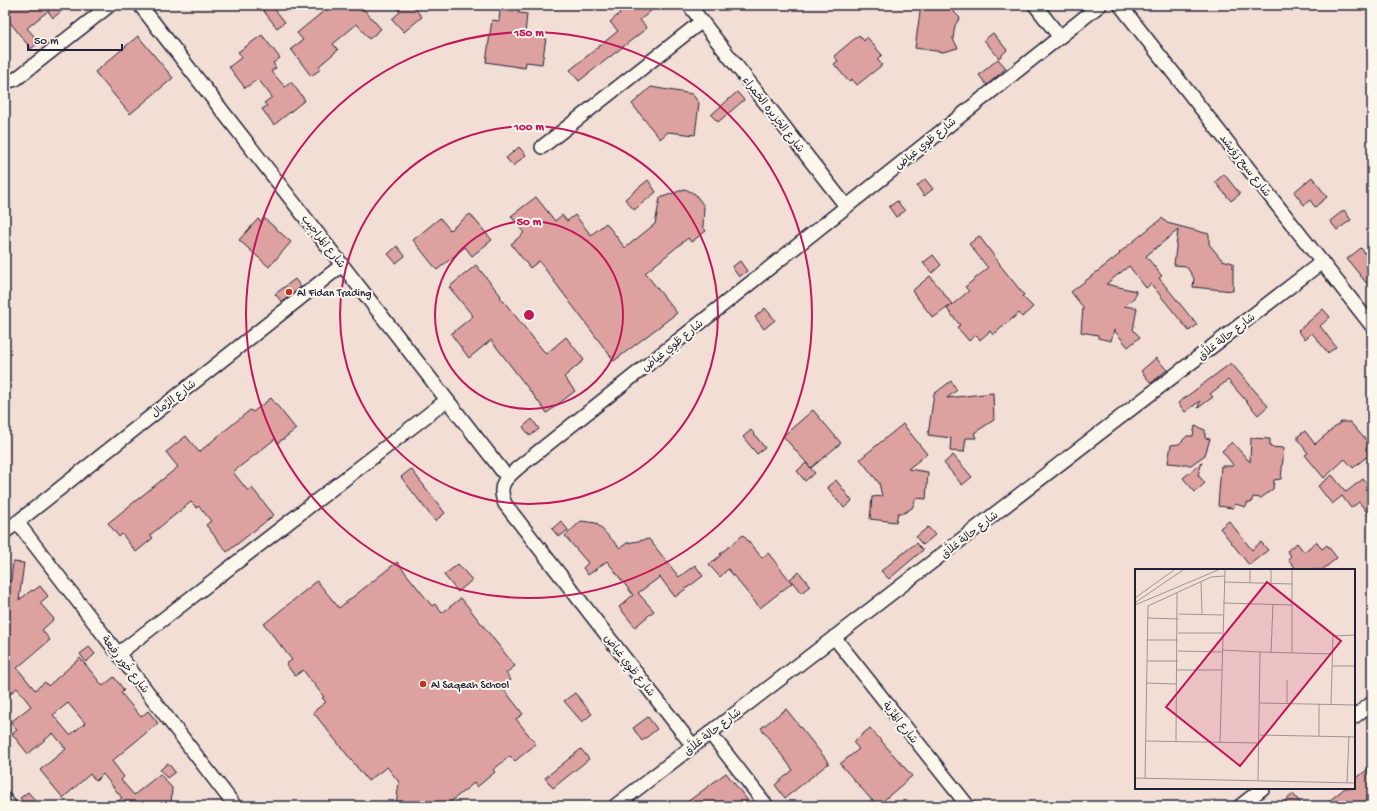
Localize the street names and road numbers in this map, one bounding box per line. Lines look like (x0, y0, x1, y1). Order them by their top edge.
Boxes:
street label: شارع الجَزيره الحَمراء (738, 74, 807, 156)
street label: شارع طَوِي غياض (893, 115, 960, 174)
street label: شارع سيح رُوَيشد (1216, 132, 1273, 200)
street label: شارع المَراجِيب (297, 213, 348, 272)
street label: شارع حالة عَلاَّق (1193, 308, 1259, 364)
street label: شارع طَوِي غياض (640, 317, 707, 376)
street label: شارع الرِّمال (149, 378, 199, 421)
street label: شارع حالة عَلاَّق (936, 506, 1002, 562)
street label: شارع خُور رِفِيعة (98, 632, 154, 697)
street label: شارع طَوِي غياض (600, 632, 657, 700)
street label: شارع المَرِّية (879, 699, 920, 747)
street label: شارع حالة عَلاَّق (679, 703, 745, 759)

